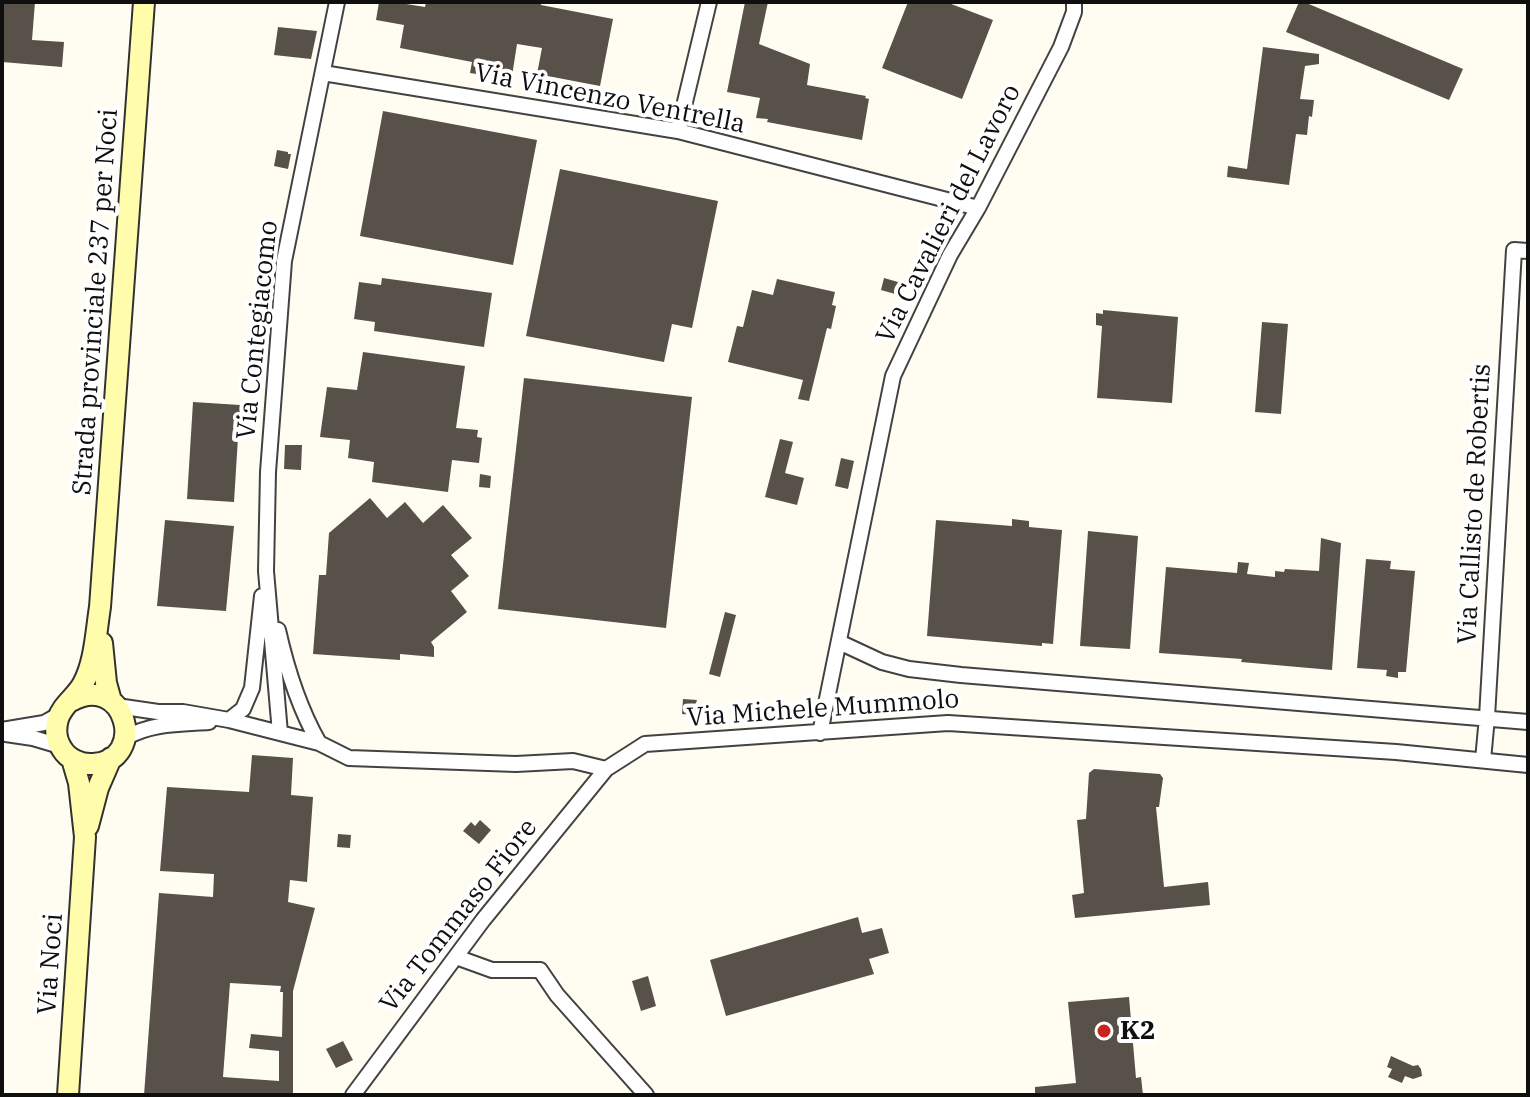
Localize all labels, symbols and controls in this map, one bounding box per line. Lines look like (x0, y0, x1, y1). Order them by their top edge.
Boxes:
street label: Via Vincenzo Ventrella (472, 57, 748, 141)
street label: Via Cavalieri del Lavoro (870, 79, 1028, 349)
street label: Strada provinciale 237 per Noci (67, 108, 125, 496)
street label: Via Contegiacomo (231, 219, 285, 441)
street label: Via Callisto de Robertis (1452, 363, 1498, 645)
street label: Via Michele Mummolo (686, 684, 960, 734)
street label: Via Tommaso Fiore (374, 813, 544, 1019)
street label: Via Noci (32, 912, 70, 1016)
place label: K2 (1120, 1015, 1156, 1047)
marker: K2 (1095, 1022, 1113, 1040)

